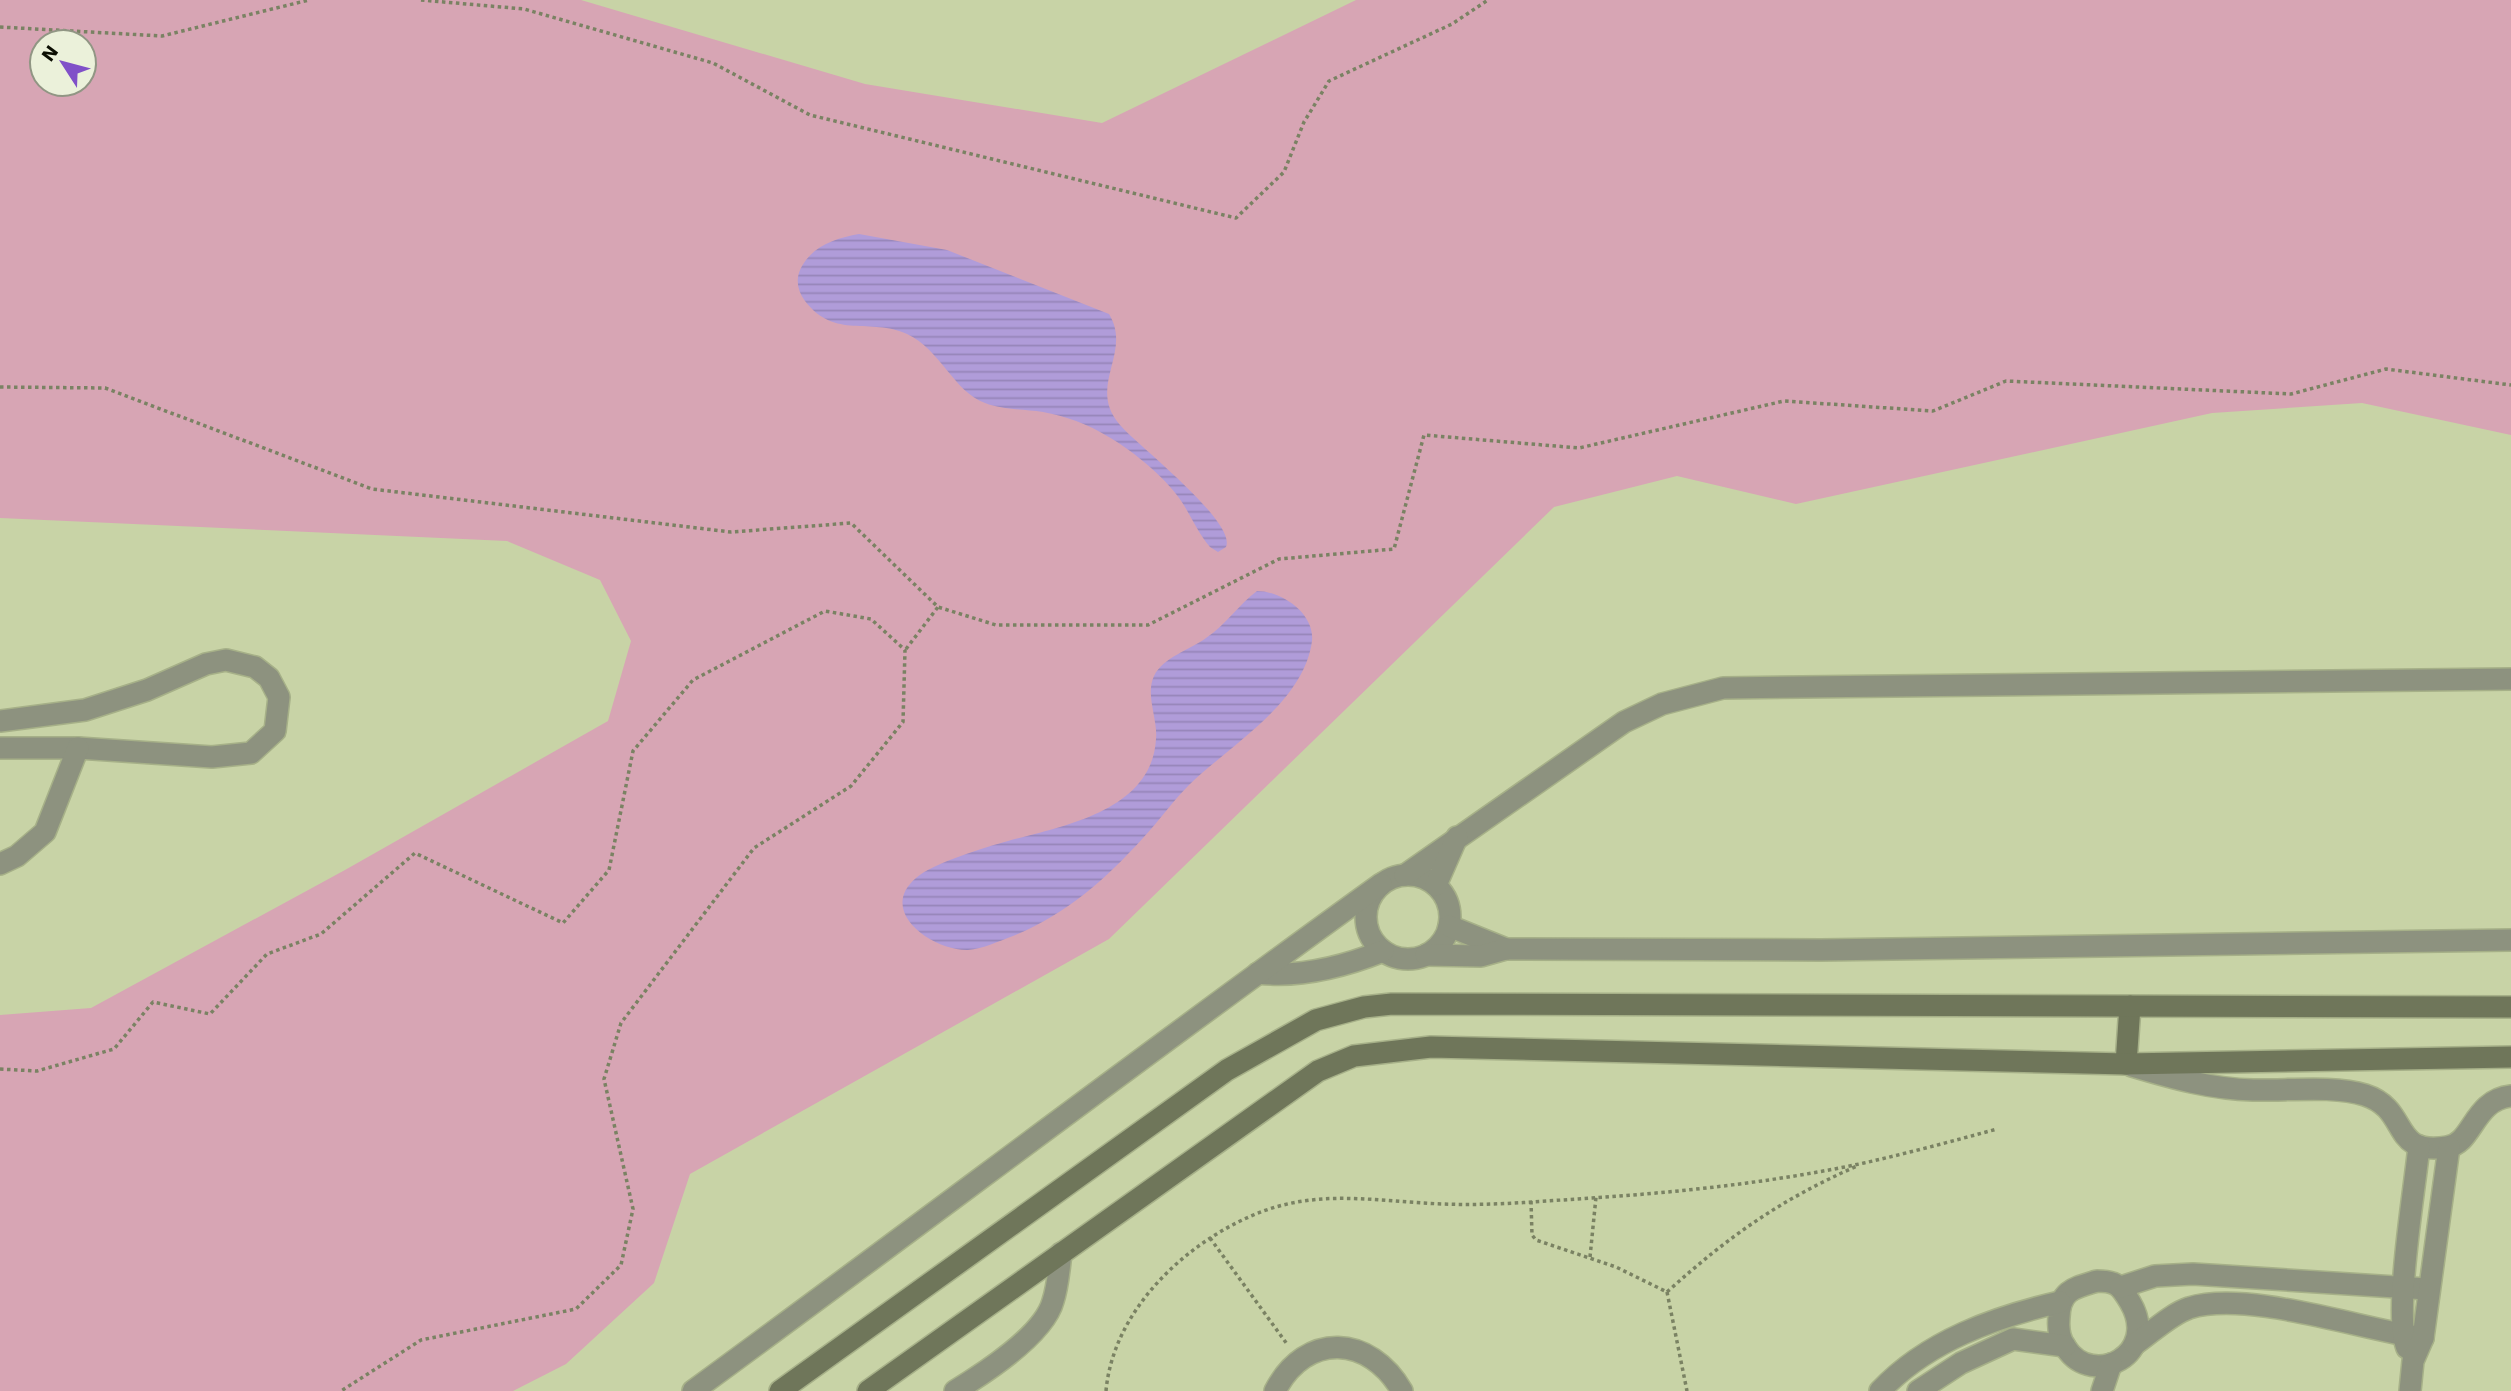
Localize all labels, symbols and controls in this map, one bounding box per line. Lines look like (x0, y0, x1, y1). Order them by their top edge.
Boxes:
north arrow (28, 28, 98, 98)
text: N (36, 41, 63, 66)

